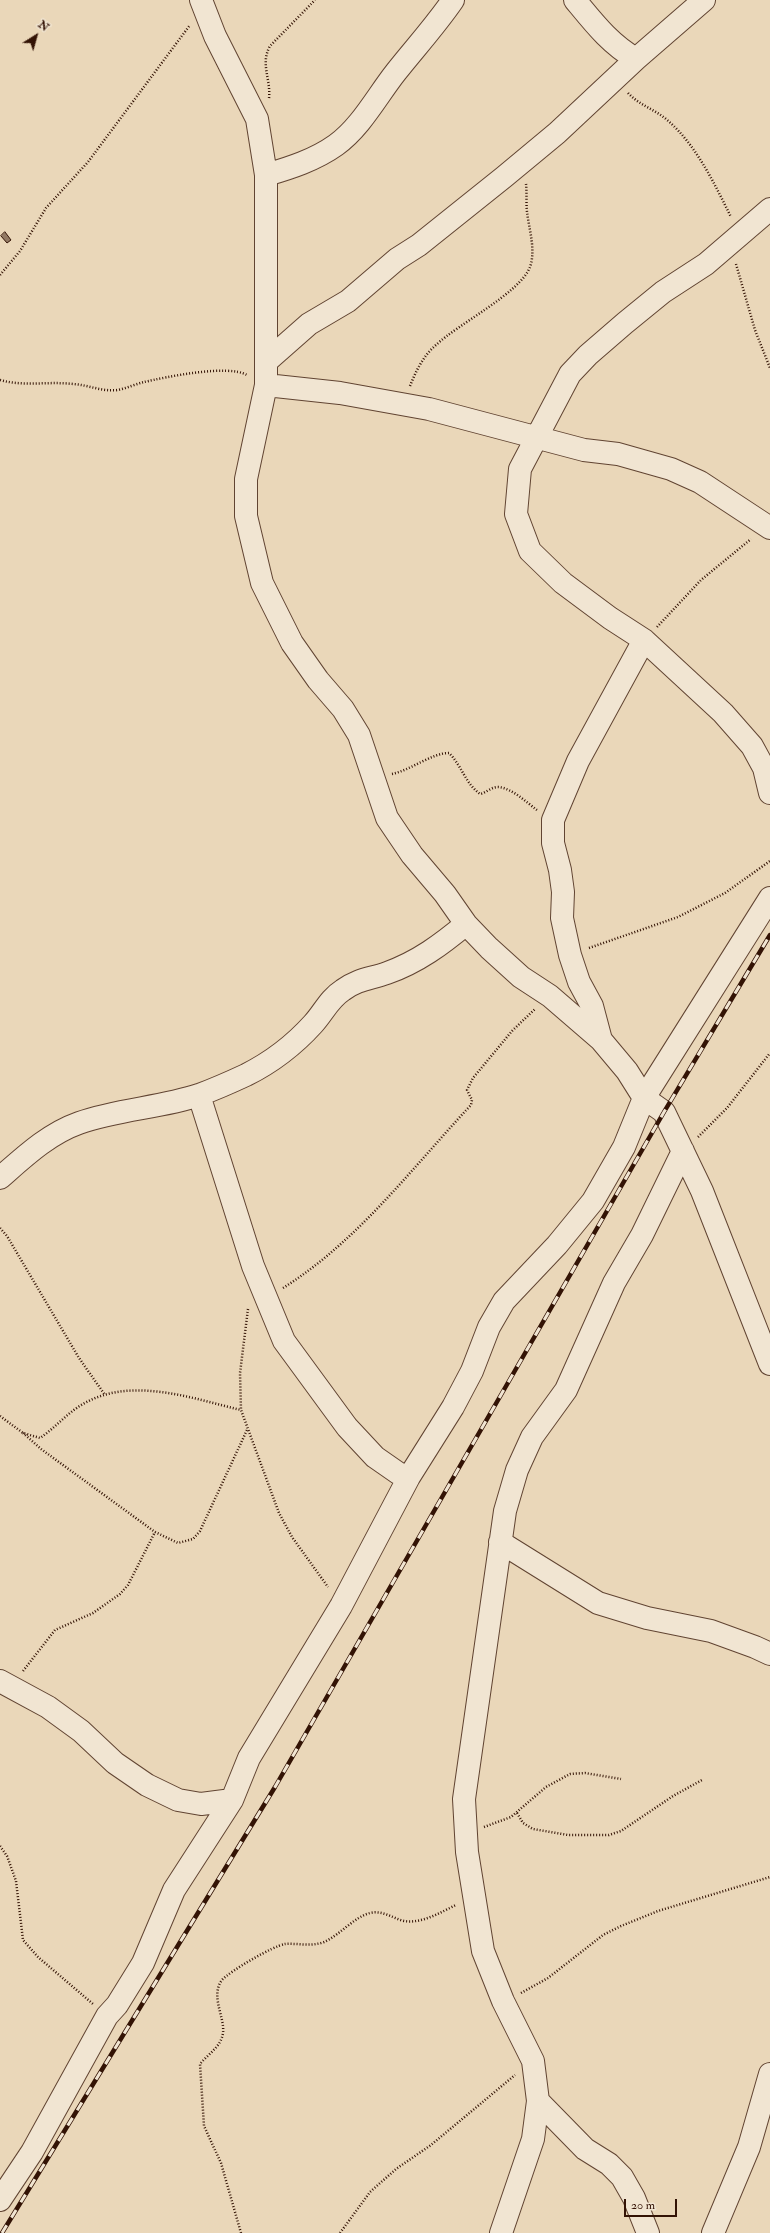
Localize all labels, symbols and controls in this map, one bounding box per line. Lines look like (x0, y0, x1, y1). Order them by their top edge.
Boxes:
north arrow (16, 16, 56, 56)
text: N (36, 18, 51, 34)
scale bar (626, 2191, 679, 2217)
text: 20 m (631, 2198, 655, 2213)

